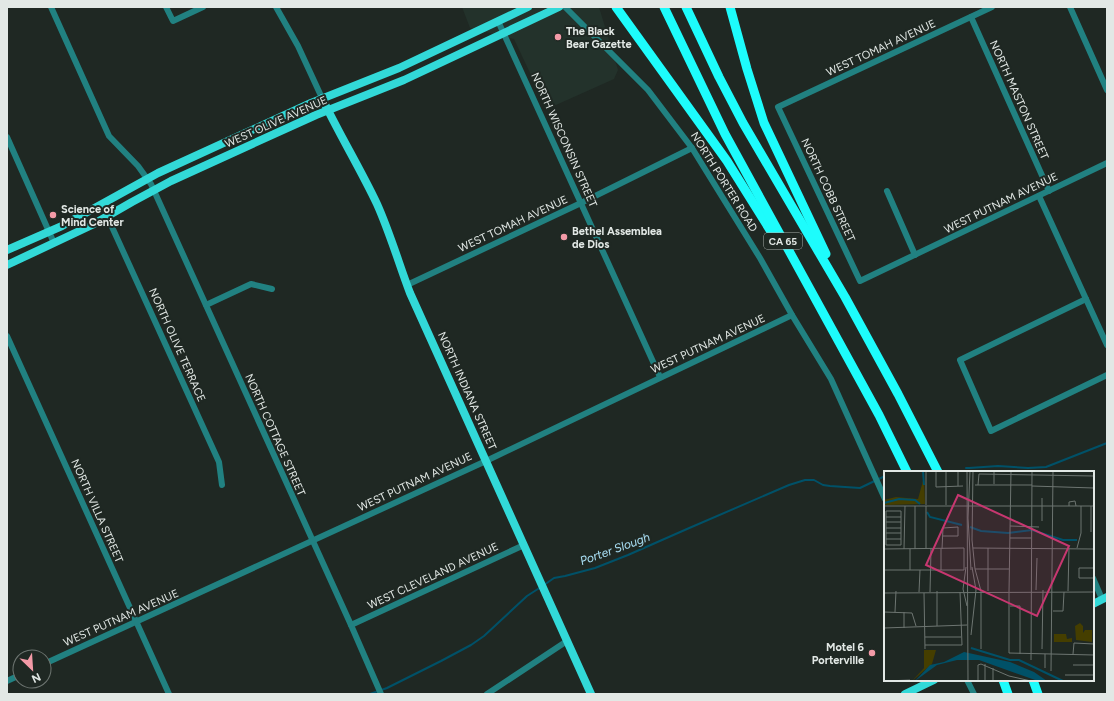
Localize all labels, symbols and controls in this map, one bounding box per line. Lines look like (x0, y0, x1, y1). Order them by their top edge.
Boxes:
street label: WEST TOMAH AVENUE (824, 17, 938, 79)
place label: The Black Bear Gazette (566, 25, 632, 51)
marker: The Black Bear Gazette (553, 32, 563, 42)
street label: NORTH MASTON STREET (987, 38, 1051, 162)
street label: NORTH WISCONSIN STREET (528, 71, 600, 209)
street label: WEST OLIVE AVENUE (223, 94, 329, 150)
street label: NORTH PORTER ROAD (688, 130, 760, 235)
street label: NORTH COBB STREET (798, 136, 858, 244)
street label: WEST PUTNAM AVENUE (942, 170, 1060, 236)
street label: WEST TOMAH AVENUE (456, 193, 570, 255)
place label: Science of Mind Center (61, 203, 124, 229)
marker: Science of Mind Center (48, 210, 58, 220)
place label: Bethel Assemblea de Dios (572, 225, 662, 251)
marker: Bethel Assemblea de Dios (559, 232, 569, 242)
road number: CA 65 (764, 233, 802, 249)
street label: NORTH OLIVE TERRACE (146, 286, 208, 404)
street label: WEST PUTNAM AVENUE (649, 312, 767, 376)
street label: NORTH INDIANA STREET (435, 330, 499, 452)
street label: NORTH COTTAGE STREET (242, 372, 308, 498)
street label: WEST PUTNAM AVENUE (356, 450, 474, 514)
street label: NORTH VILLA STREET (68, 457, 126, 565)
inset map (884, 471, 1094, 681)
water label: Porter Slough (578, 530, 652, 568)
street label: WEST CLEVELAND AVENUE (366, 540, 500, 612)
street label: WEST PUTNAM AVENUE (61, 587, 181, 649)
place label: Motel 6 Porterville (812, 641, 865, 667)
marker: Motel 6 Porterville (867, 648, 877, 658)
north arrow (12, 649, 52, 689)
text: N (29, 670, 43, 685)

